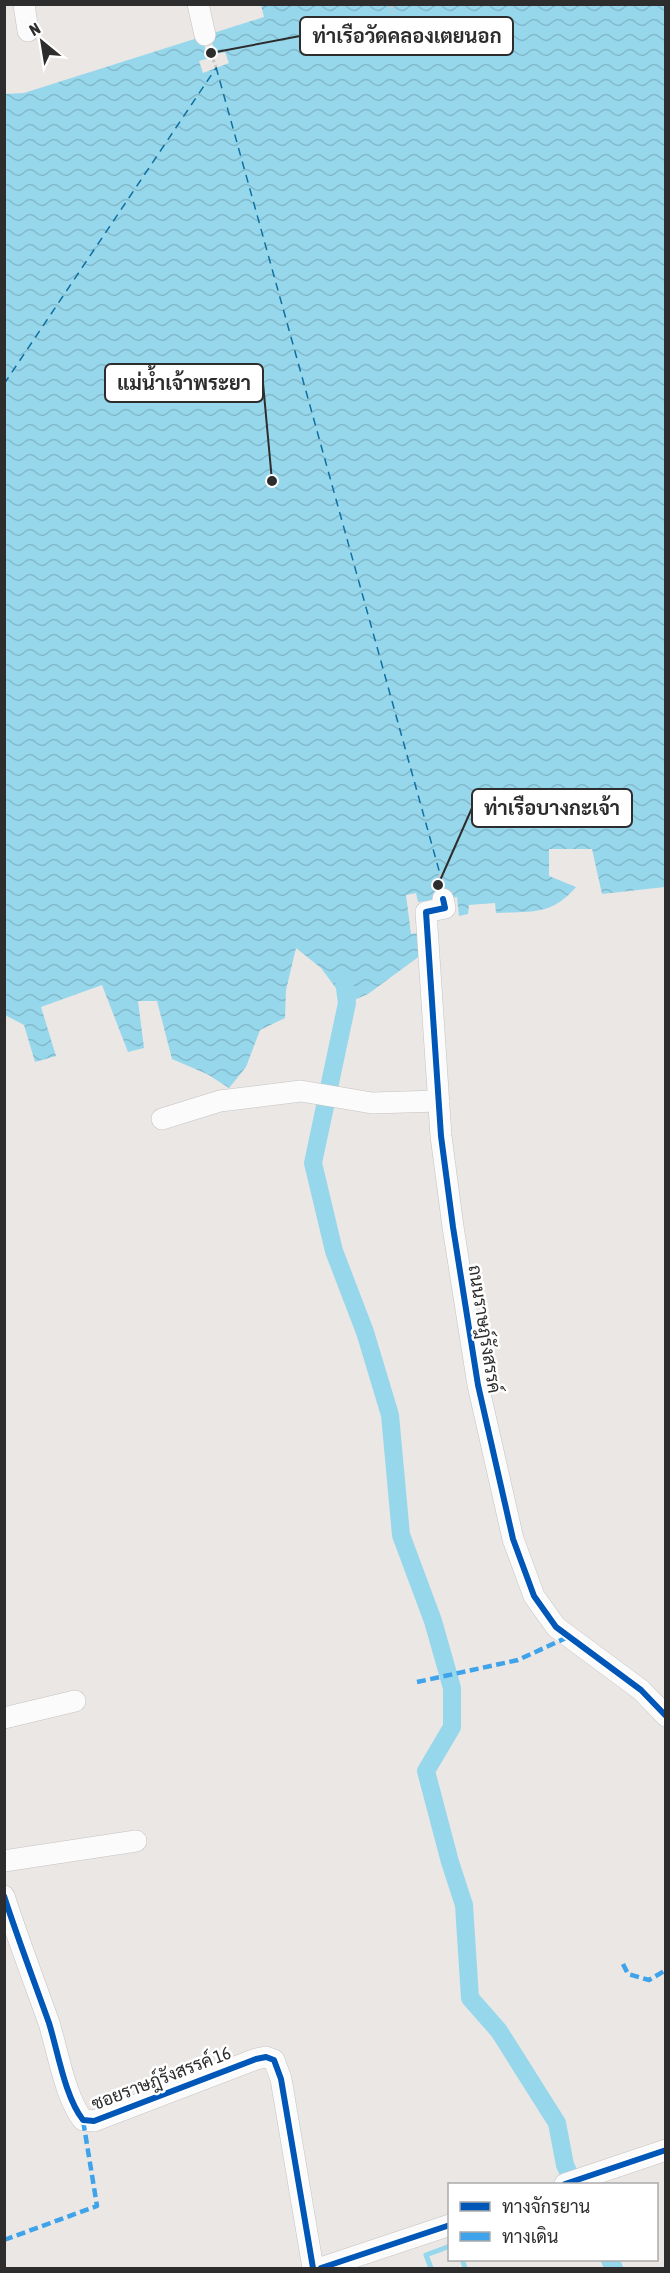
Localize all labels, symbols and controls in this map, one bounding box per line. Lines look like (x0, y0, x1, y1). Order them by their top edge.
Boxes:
north arrow (12, 12, 72, 72)
callout: ท่าเรือวัดคลองเตยนอก (300, 17, 513, 55)
text: N (26, 19, 43, 39)
text: ท่าเรือวัดคลองเตยนอก (312, 23, 502, 47)
callout: แม่น้ำเจ้าพระยา (105, 364, 263, 402)
text: แม่น้ำเจ้าพระยา (117, 365, 251, 394)
callout: ท่าเรือบางกะเจ้า (472, 789, 632, 827)
text: ท่าเรือบางกะเจ้า (484, 795, 620, 819)
street label: ถนนราษฎ์รังสรรค์ (463, 1263, 507, 1395)
street label: ซอยราษฎ์รังสรรค์ 16 (88, 2040, 234, 2116)
legend (448, 2183, 658, 2261)
text: ทางจักรยาน (502, 2196, 590, 2217)
text: ทางเดิน (502, 2226, 558, 2247)

